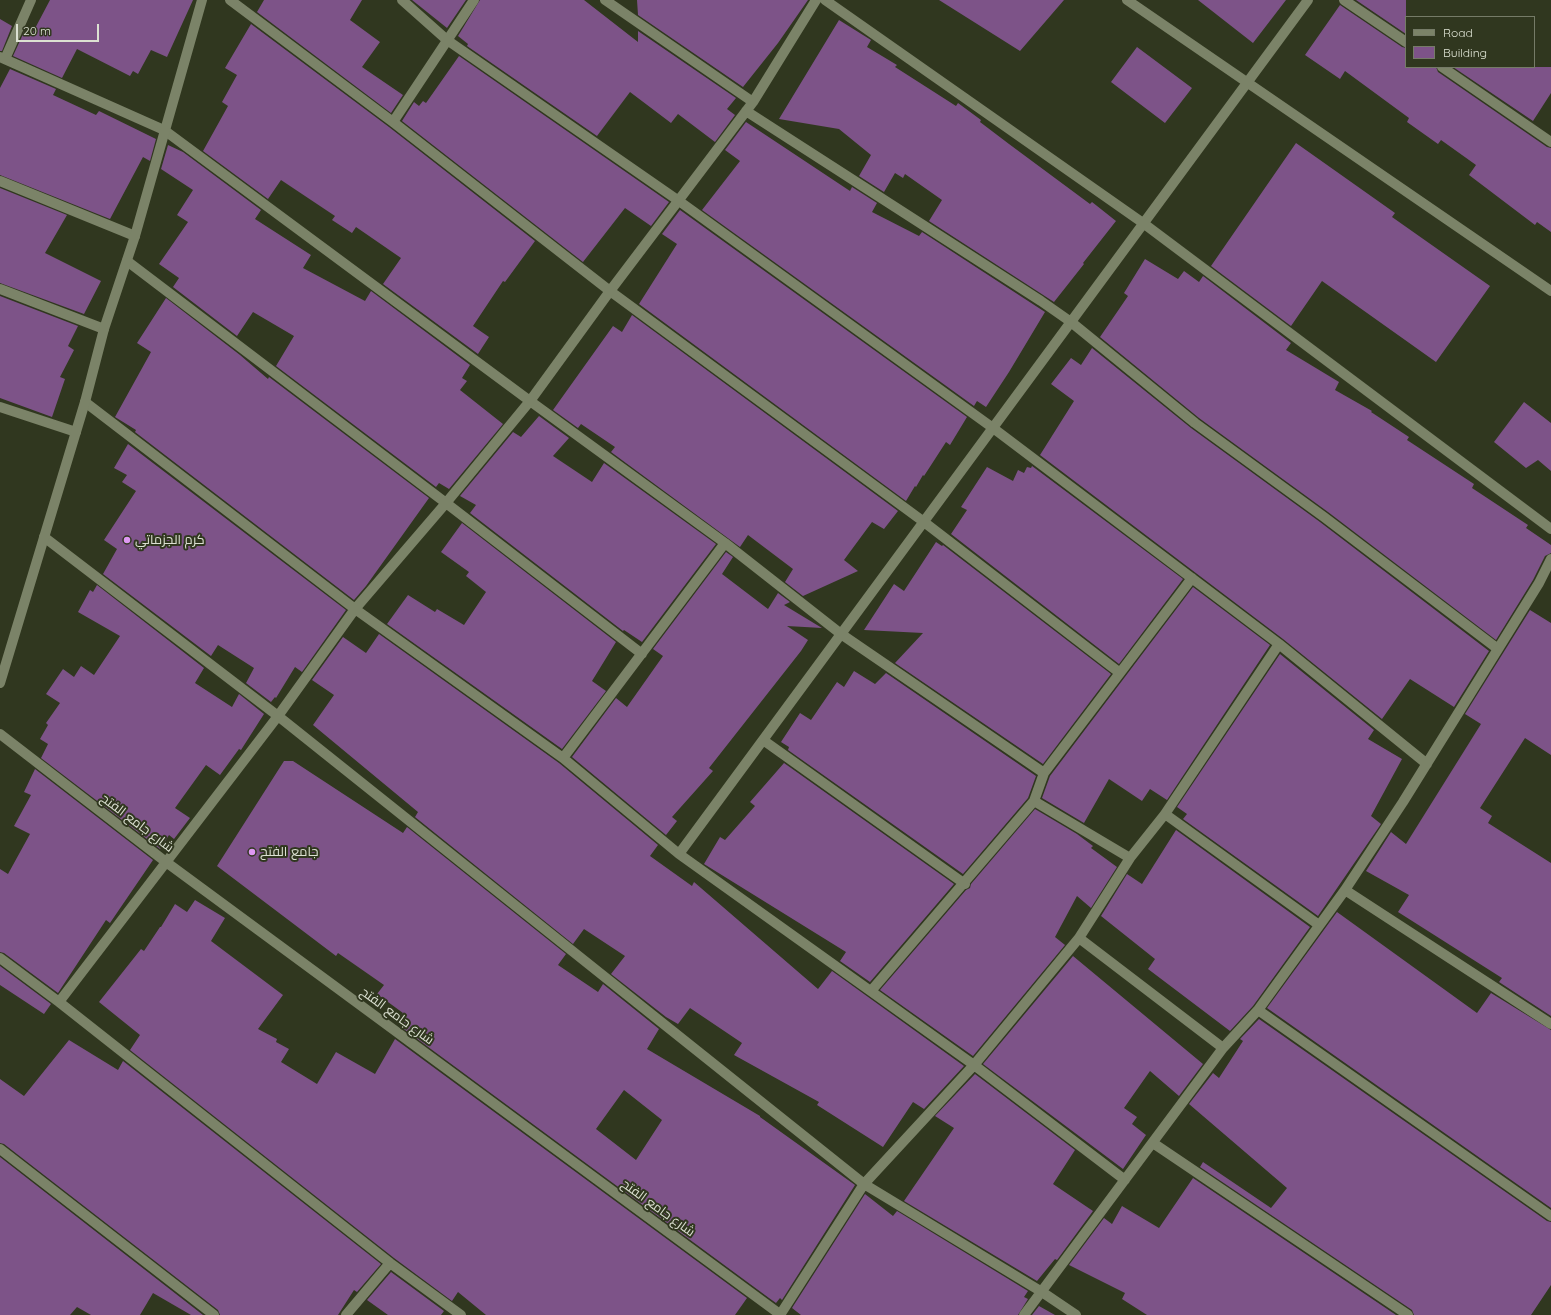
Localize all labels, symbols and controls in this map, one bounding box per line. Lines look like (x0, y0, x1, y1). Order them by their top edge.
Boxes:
scale bar (18, 16, 101, 42)
legend (1405, 16, 1535, 68)
text: 20 m (23, 23, 51, 38)
text: Road (1443, 25, 1473, 40)
text: Building (1443, 45, 1487, 60)
place label: كرم الجزماتي (135, 532, 205, 548)
marker: كرم الجزماتي (122, 535, 132, 545)
street label: شارع جامع الفتح (97, 791, 177, 855)
place label: جامع الفتح (260, 844, 319, 860)
marker: جامع الفتح (247, 847, 257, 857)
street label: شارع جامع الفتح (357, 984, 437, 1048)
street label: شارع جامع الفتح (618, 1176, 698, 1240)

